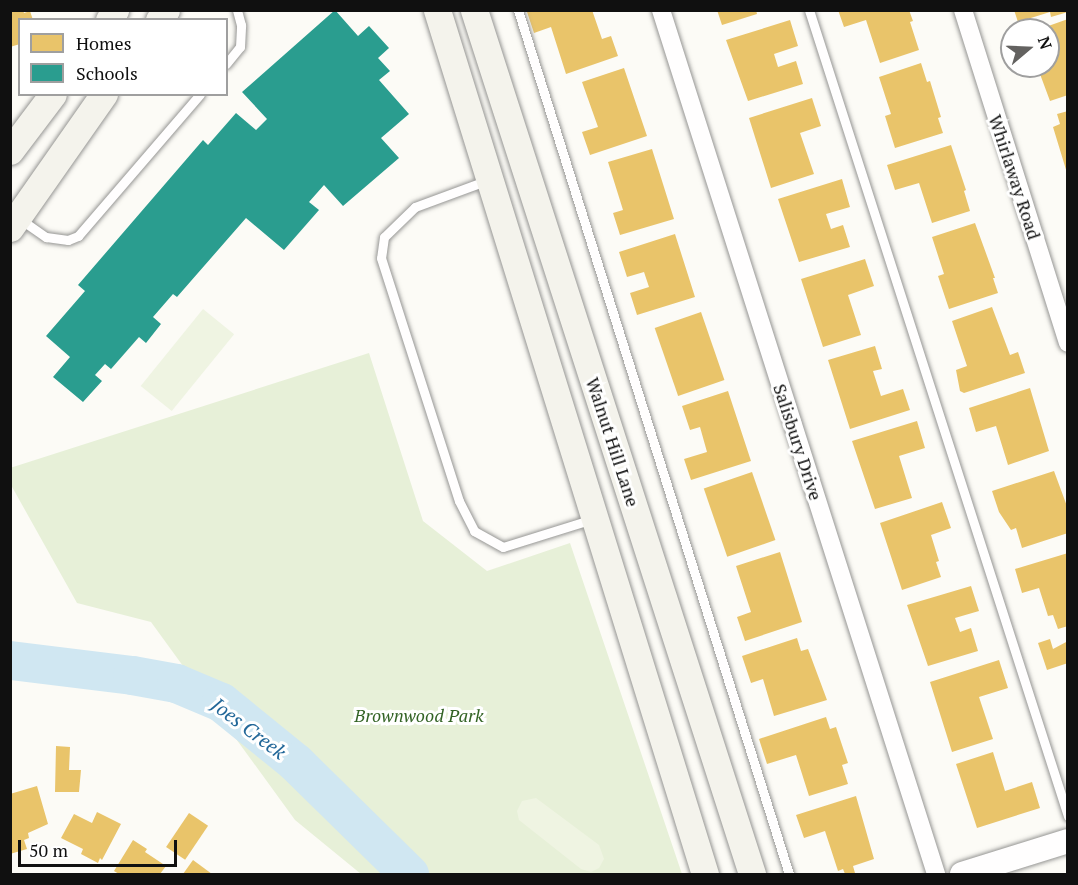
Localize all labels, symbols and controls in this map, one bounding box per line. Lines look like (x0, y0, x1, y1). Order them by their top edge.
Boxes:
legend (18, 18, 228, 96)
north arrow (1000, 18, 1060, 78)
text: Homes (76, 31, 131, 55)
text: N (1033, 33, 1058, 52)
text: Schools (76, 61, 138, 85)
street label: Whirlaway Road (985, 112, 1045, 242)
street label: Walnut Hill Lane (582, 375, 644, 509)
street label: Salisbury Drive (769, 381, 827, 503)
water label: Joes Creek (207, 692, 291, 764)
park label: Brownwood Park (354, 704, 484, 726)
scale bar (21, 828, 180, 866)
text: 50 m (29, 838, 68, 862)

